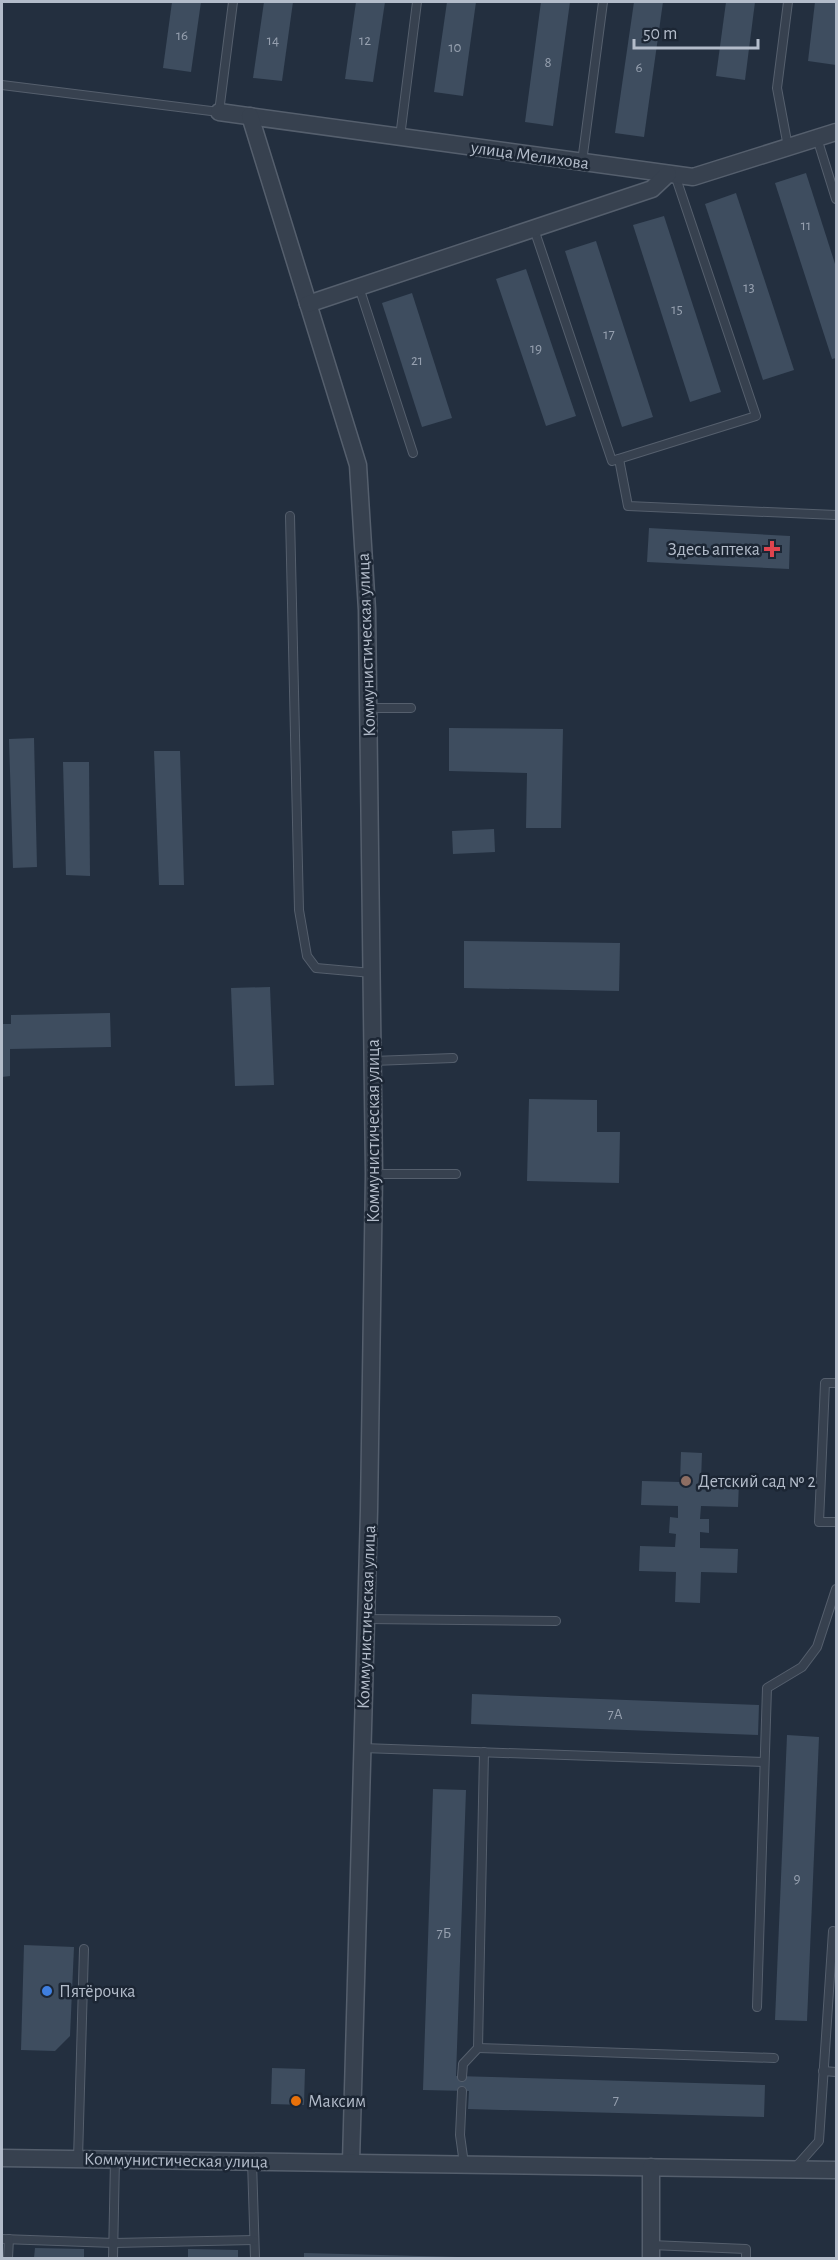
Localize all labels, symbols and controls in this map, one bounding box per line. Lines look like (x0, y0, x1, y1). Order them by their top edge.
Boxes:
scale bar (634, 12, 758, 50)
text: 50 m (643, 25, 677, 43)
house number: 16 (176, 28, 188, 43)
house number: 14 (267, 33, 279, 48)
house number: 12 (359, 33, 371, 48)
house number: 10 (448, 40, 462, 55)
house number: 8 (544, 55, 552, 70)
house number: 6 (635, 60, 643, 75)
street label: улица Мелихова (469, 139, 590, 173)
house number: 11 (801, 218, 811, 233)
house number: 13 (743, 280, 755, 295)
house number: 15 (671, 302, 683, 317)
house number: 17 (603, 327, 615, 342)
house number: 19 (530, 341, 542, 356)
house number: 21 (411, 353, 423, 368)
place label: Здесь аптека (668, 541, 760, 559)
marker: Здесь аптека (765, 542, 779, 556)
street label: Коммунистическая улица (355, 553, 379, 737)
street label: Коммунистическая улица (365, 1039, 383, 1223)
place label: Детский сад № 2 (698, 1473, 816, 1491)
marker: Детский сад № 2 (679, 1474, 693, 1488)
street label: Коммунистическая улица (355, 1525, 379, 1709)
house number: 7А (607, 1707, 623, 1722)
house number: 9 (793, 1871, 801, 1886)
house number: 7Б (437, 1926, 451, 1941)
place label: Пятёрочка (59, 1983, 136, 2001)
marker: Пятёрочка (40, 1984, 54, 1998)
place label: Максим (308, 2093, 366, 2111)
house number: 7 (613, 2093, 619, 2108)
marker: Максим (289, 2094, 303, 2108)
street label: Коммунистическая улица (84, 2150, 268, 2172)

